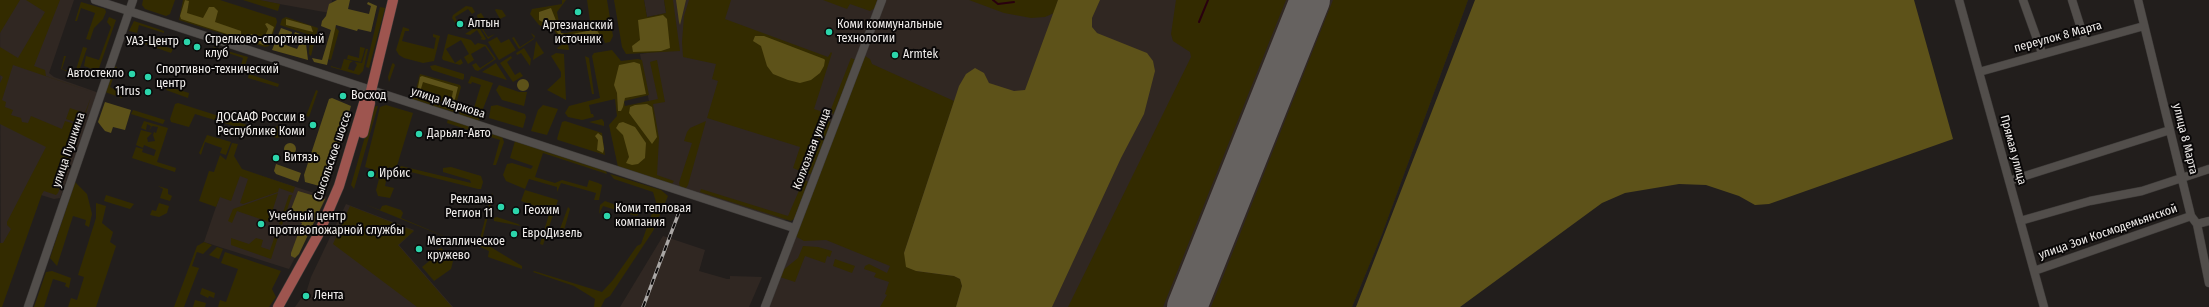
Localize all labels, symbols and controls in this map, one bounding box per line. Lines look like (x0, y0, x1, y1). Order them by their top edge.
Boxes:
marker: Артезианский источник (573, 7, 583, 17)
place label: Алтын (468, 17, 500, 31)
place label: Коми коммунальные технологии (837, 18, 942, 46)
street label: переулок 8 Марта (2012, 18, 2104, 56)
marker: Алтын (455, 19, 465, 29)
place label: Артезианский источник (543, 19, 613, 47)
marker: Коми коммунальные технологии (824, 27, 834, 37)
place label: Стрелково-спортивный клуб (205, 33, 324, 61)
place label: УАЗ-Центр (126, 35, 179, 49)
marker: УАЗ-Центр (182, 37, 192, 47)
marker: Стрелково-спортивный клуб (192, 42, 202, 52)
place label: Armtek (903, 48, 938, 62)
marker: Armtek (890, 50, 900, 60)
place label: Спортивно-технический центр (156, 63, 279, 91)
place label: Автостекло (67, 67, 124, 81)
marker: Автостекло (127, 69, 137, 79)
marker: Спортивно-технический центр (143, 72, 153, 82)
street label: улица Маркова (409, 84, 487, 122)
place label: 11rus (115, 85, 140, 99)
marker: 11rus (143, 87, 153, 97)
place label: Восход (351, 89, 386, 103)
marker: Восход (338, 91, 348, 101)
street label: улица 8 Марта (2169, 102, 2201, 176)
street label: Колхозная улица (790, 106, 834, 192)
street label: Сысольское шоссе (311, 110, 355, 202)
street label: улица Пушкина (49, 111, 89, 189)
place label: ДОСААФ России в Республике Коми (217, 111, 305, 139)
street label: Прямая улица (1997, 114, 2029, 186)
marker: ДОСААФ России в Республике Коми (308, 120, 318, 130)
place label: Дарьял-Авто (427, 127, 491, 141)
marker: Дарьял-Авто (414, 129, 424, 139)
place label: Витязь (284, 151, 318, 165)
marker: Витязь (271, 153, 281, 163)
place label: Ирбис (379, 167, 410, 181)
marker: Ирбис (366, 169, 376, 179)
place label: Реклама Регион 11 (445, 193, 493, 221)
street label: улица Зои Космодемьянской (2037, 201, 2179, 263)
marker: Реклама Регион 11 (496, 202, 506, 212)
place label: Коми тепловая компания (615, 202, 691, 230)
place label: Геохим (524, 204, 559, 218)
marker: Геохим (511, 206, 521, 216)
place label: Учебный центр противопожарной службы (269, 210, 404, 238)
marker: Коми тепловая компания (602, 211, 612, 221)
marker: Учебный центр противопожарной службы (256, 219, 266, 229)
place label: ЕвроДизель (522, 227, 582, 241)
marker: ЕвроДизель (509, 229, 519, 239)
place label: Металлическое кружево (427, 235, 505, 263)
marker: Металлическое кружево (414, 244, 424, 254)
place label: Лента (314, 289, 344, 303)
marker: Лента (301, 291, 311, 301)

